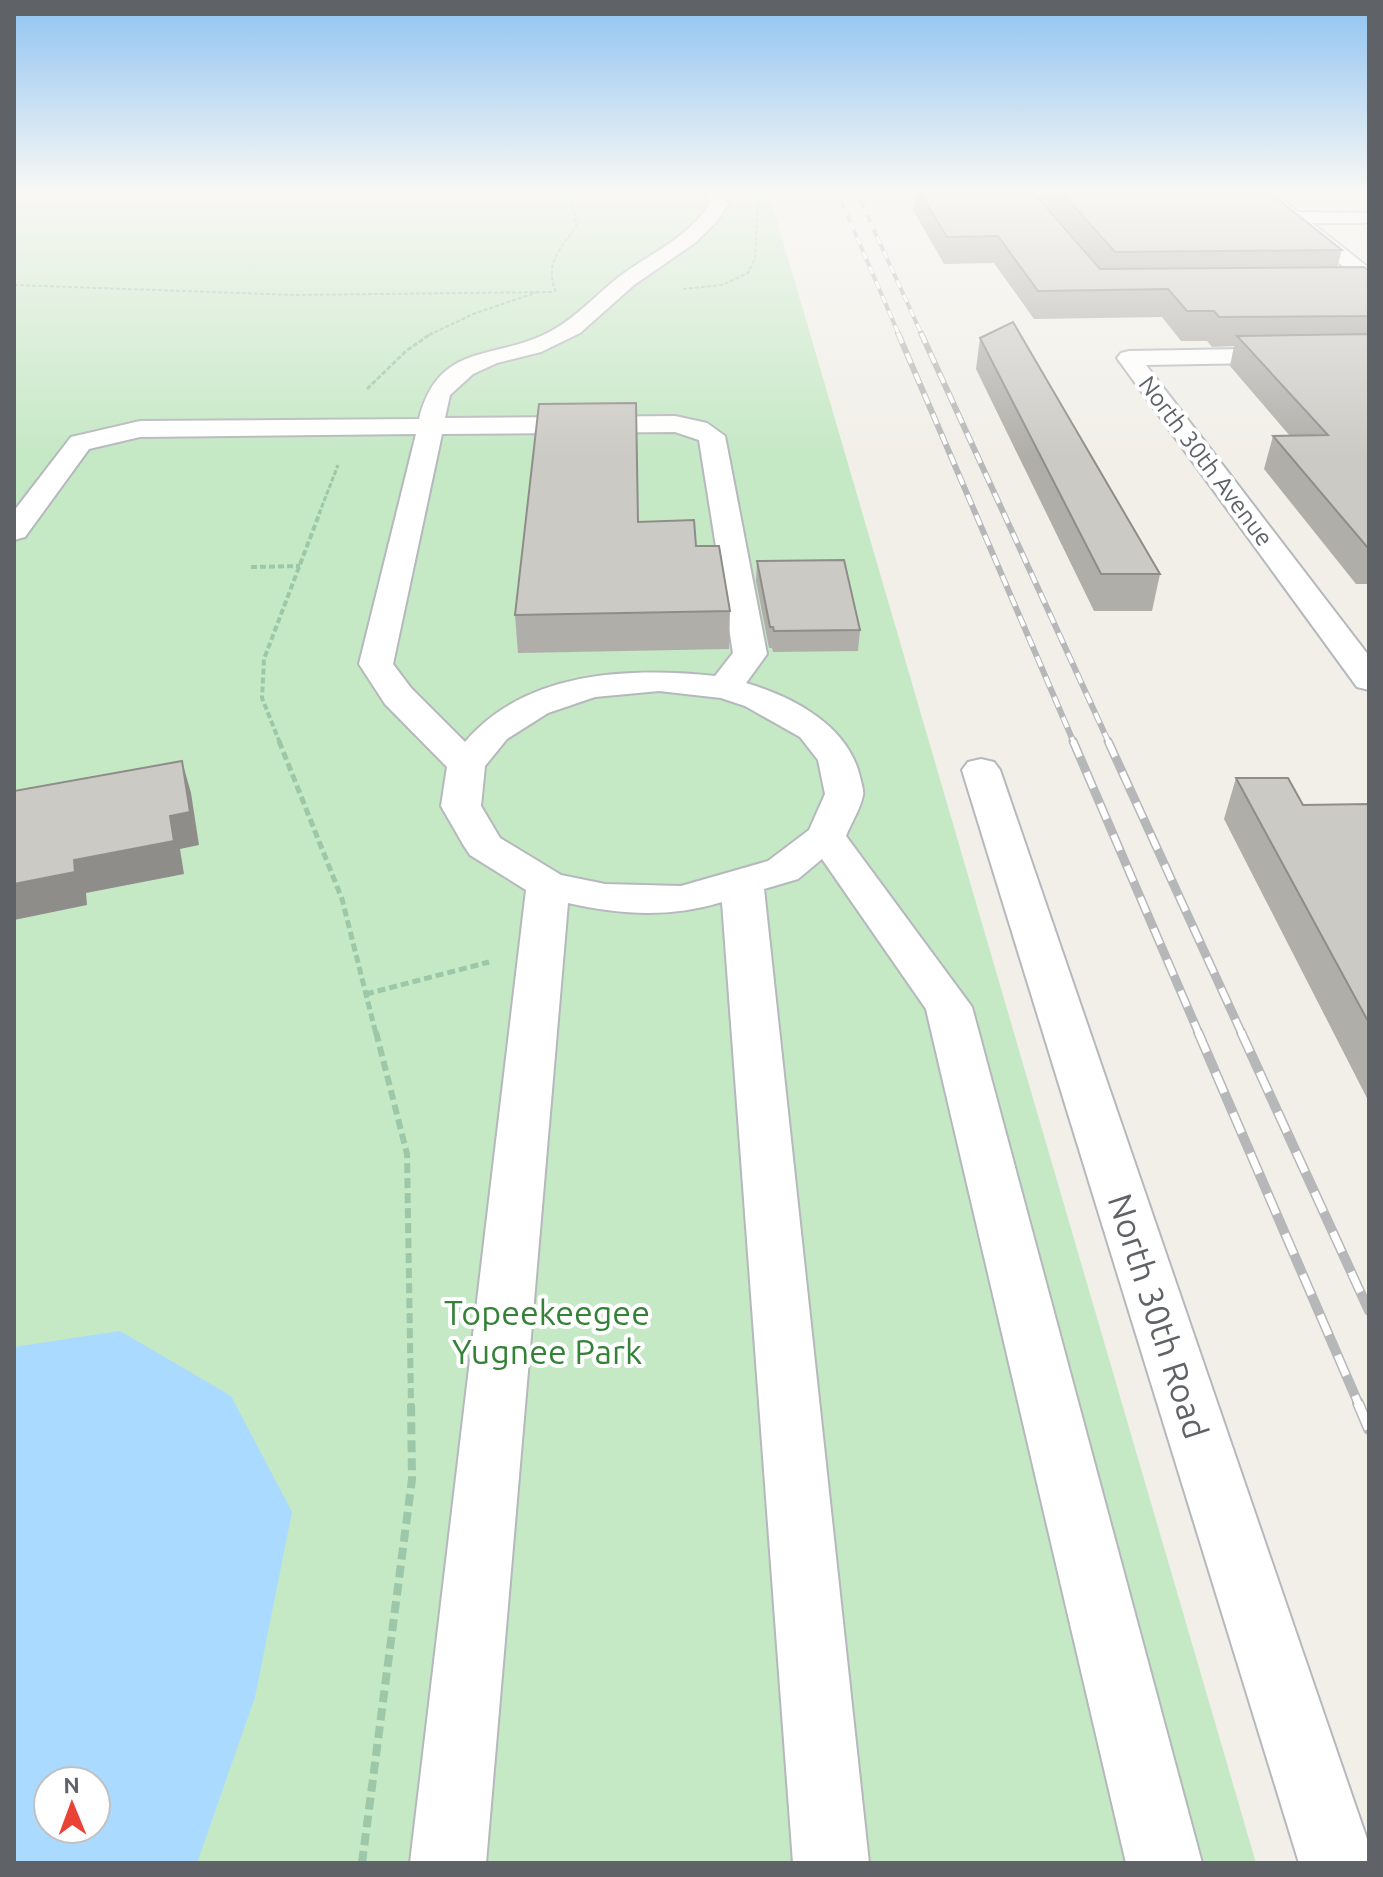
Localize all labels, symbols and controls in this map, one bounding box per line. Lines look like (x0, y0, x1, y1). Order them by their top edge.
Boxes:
street label: North 30th Avenue (1133, 371, 1279, 551)
street label: North 30th Road (1102, 1189, 1216, 1443)
park label: Topeekeegee Yugnee Park (444, 1293, 650, 1370)
north arrow (32, 1765, 112, 1845)
text: N (63, 1772, 80, 1797)

